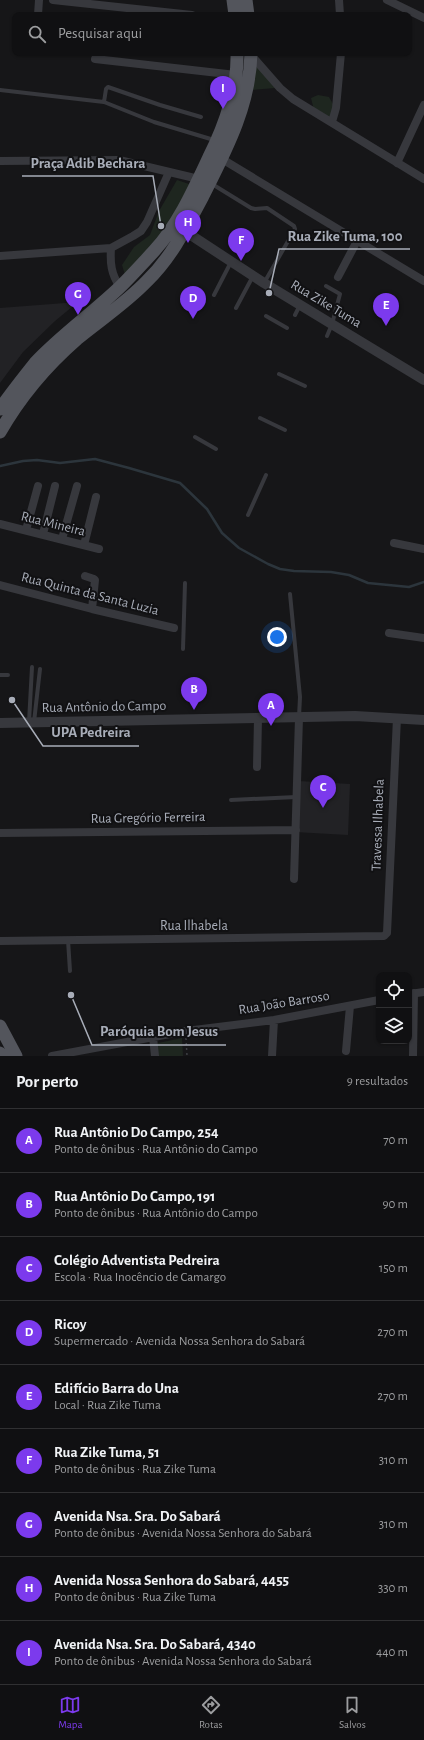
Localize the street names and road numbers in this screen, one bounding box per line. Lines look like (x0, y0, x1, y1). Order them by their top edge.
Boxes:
street label: Rua Zike Tuma (288, 277, 364, 331)
street label: Rua Mineira (19, 509, 87, 539)
street label: Rua Quinta da Santa Luzia (20, 570, 161, 618)
street label: Rua Antônio do Campo (42, 699, 167, 715)
street label: Travessa Ilhabela (369, 778, 387, 871)
street label: Rua Gregório Ferreira (91, 810, 206, 826)
street label: Rua Ilhabela (160, 919, 228, 933)
street label: Rua João Barroso (238, 989, 331, 1017)

